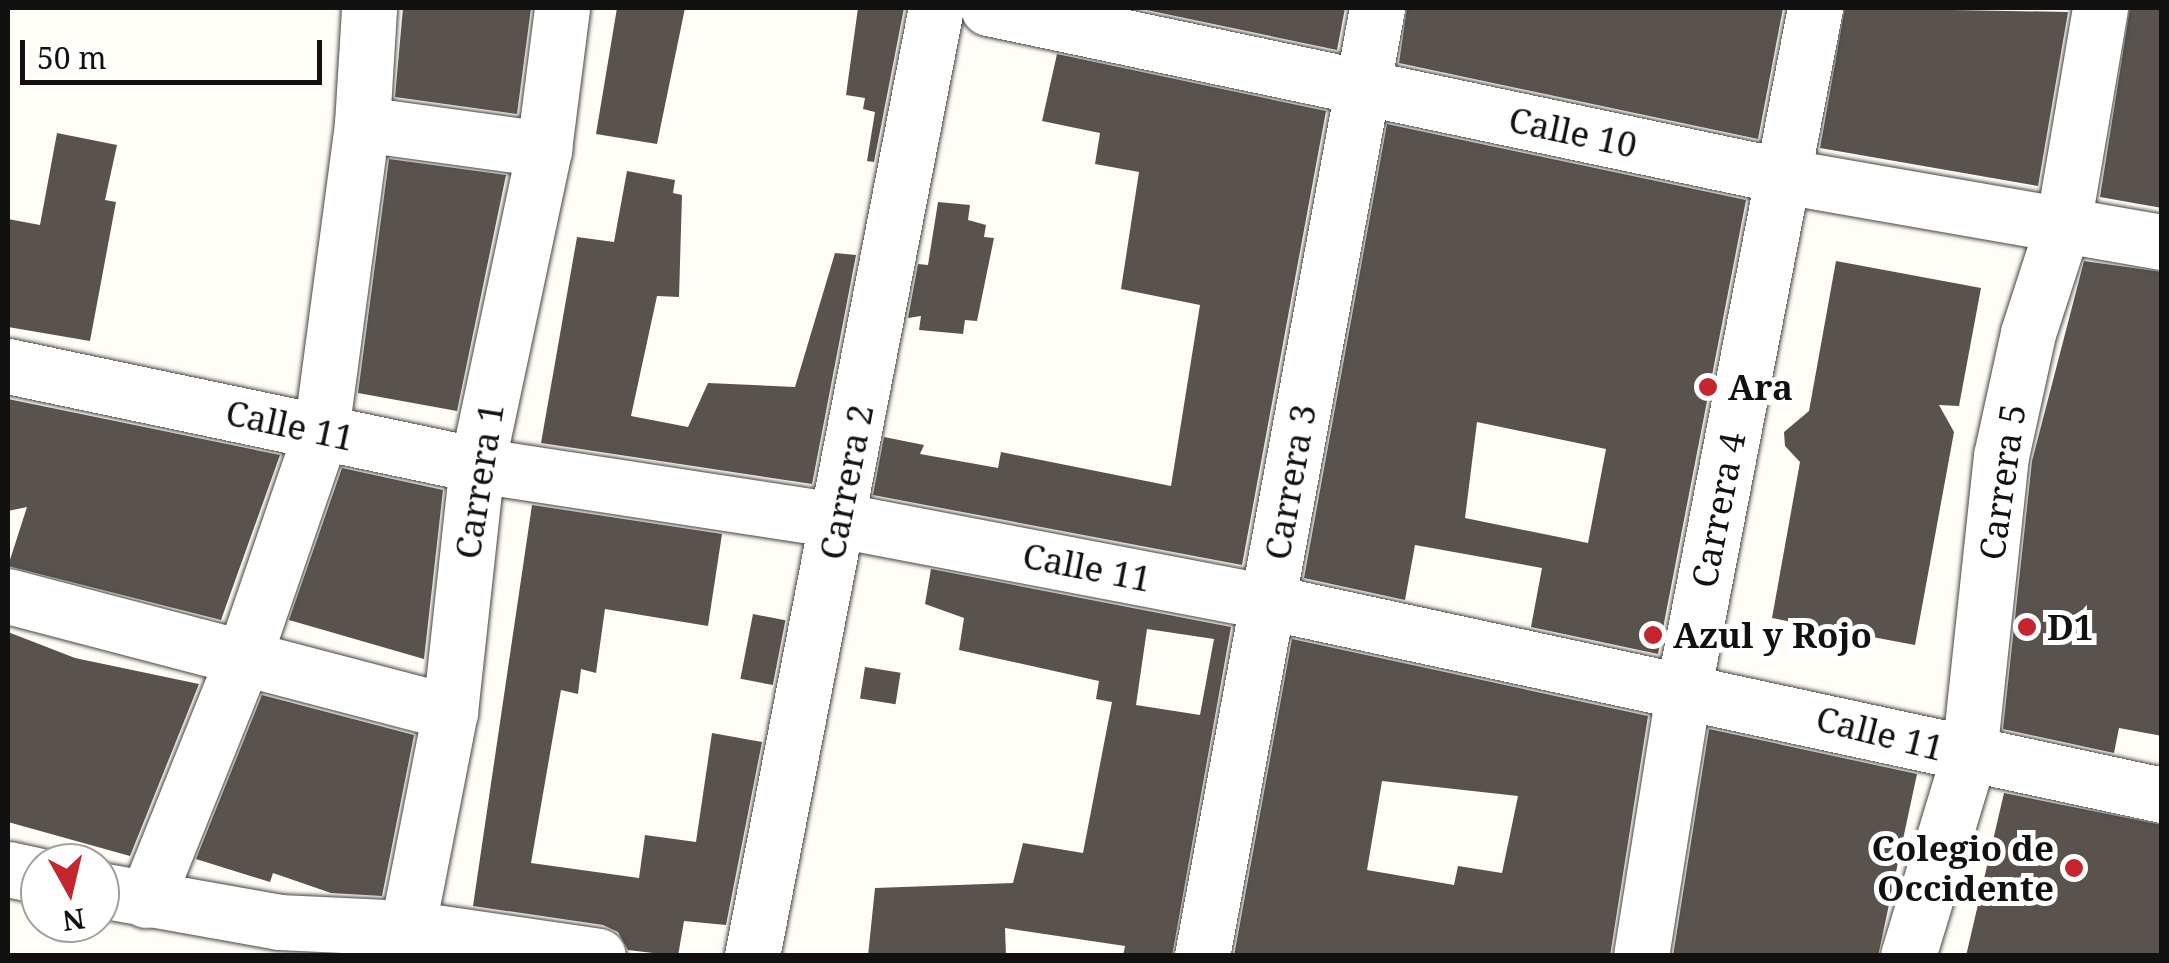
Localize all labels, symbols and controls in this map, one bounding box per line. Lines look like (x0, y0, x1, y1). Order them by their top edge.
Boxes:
scale bar (25, 20, 328, 82)
text: 50 m (37, 37, 107, 78)
street label: Calle 10 (1505, 98, 1641, 166)
place label: Ara (1728, 366, 1793, 408)
marker: Ara (1697, 376, 1719, 398)
street label: Calle 11 (222, 391, 358, 459)
street label: Carrera 1 (446, 400, 512, 562)
street label: Carrera 2 (810, 401, 882, 563)
street label: Carrera 3 (1256, 401, 1324, 563)
street label: Carrera 5 (1970, 401, 2034, 563)
street label: Carrera 4 (1682, 429, 1754, 591)
street label: Calle 11 (1019, 534, 1155, 600)
place label: D1 (2047, 606, 2094, 648)
place label: Azul y Rojo (1673, 614, 1872, 656)
marker: D1 (2016, 616, 2038, 638)
marker: Azul y Rojo (1642, 624, 1664, 646)
street label: Calle 11 (1812, 697, 1948, 769)
place label: Colegio de Occidente (1872, 827, 2054, 909)
north arrow (20, 843, 120, 943)
marker: Colegio de Occidente (2063, 857, 2085, 879)
text: N (60, 900, 87, 941)

